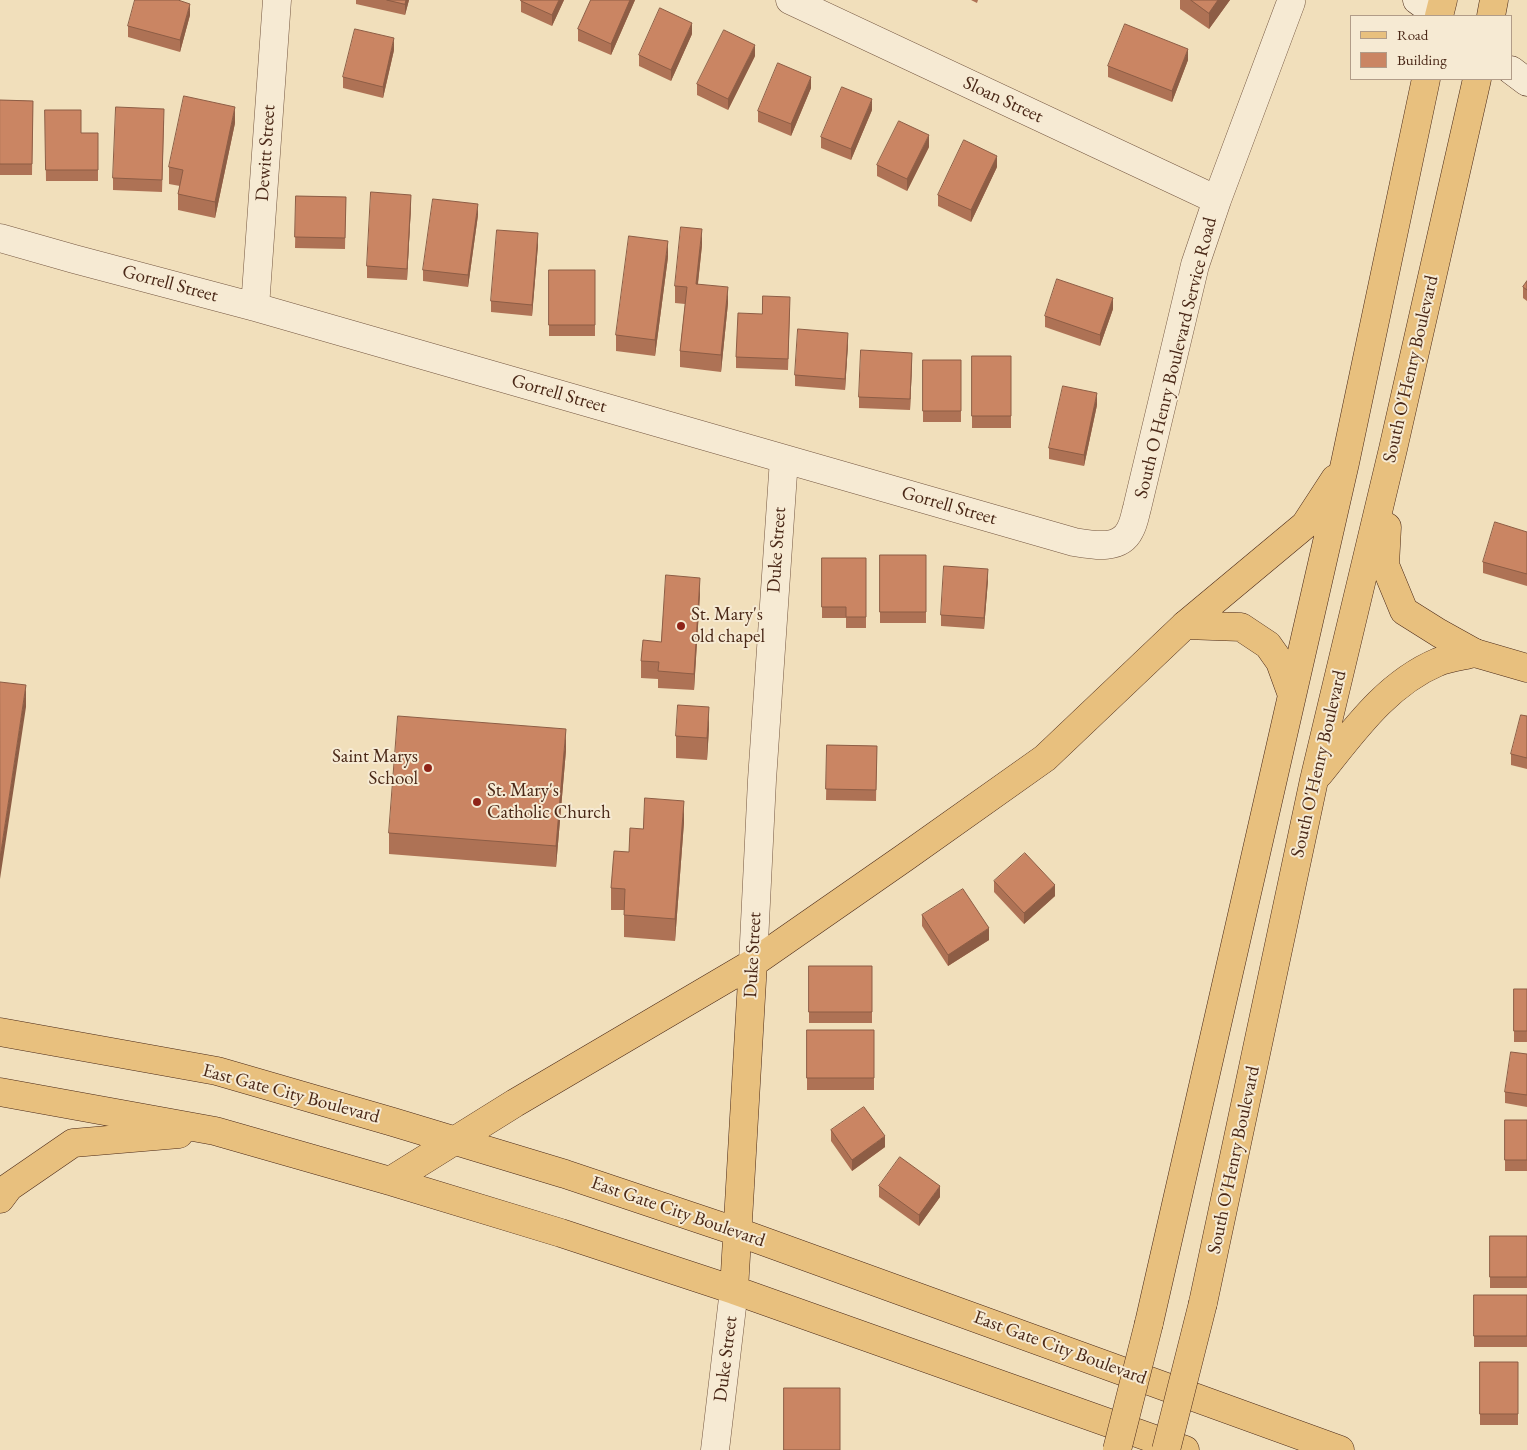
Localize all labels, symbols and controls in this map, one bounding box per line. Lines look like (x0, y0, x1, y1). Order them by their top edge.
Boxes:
legend (1350, 15, 1512, 80)
text: Road (1397, 25, 1428, 44)
text: Building (1397, 50, 1447, 69)
street label: Sloan Street (959, 72, 1047, 128)
street label: Dewitt Street (251, 104, 281, 202)
street label: South O Henry Boulevard Service Road (1130, 215, 1222, 501)
street label: Gorrell Street (120, 260, 220, 308)
street label: South O'Henry Boulevard (1378, 273, 1444, 465)
street label: Gorrell Street (509, 370, 609, 418)
street label: Gorrell Street (899, 482, 999, 530)
street label: Duke Street (763, 506, 791, 594)
place label: St. Mary's old chapel (691, 604, 765, 648)
marker: St. Mary's old chapel (675, 620, 687, 632)
street label: South O'Henry Boulevard (1286, 668, 1352, 860)
place label: Saint Marys School (332, 746, 418, 790)
marker: Saint Marys School (422, 762, 434, 774)
place label: St. Mary's Catholic Church (487, 780, 611, 824)
marker: St. Mary's Catholic Church (471, 796, 483, 808)
street label: Duke Street (739, 911, 767, 999)
street label: East Gate City Boulevard (200, 1059, 382, 1129)
street label: South O'Henry Boulevard (1203, 1064, 1265, 1256)
street label: East Gate City Boulevard (588, 1171, 768, 1253)
street label: East Gate City Boulevard (970, 1306, 1150, 1390)
street label: Duke Street (709, 1315, 743, 1403)

